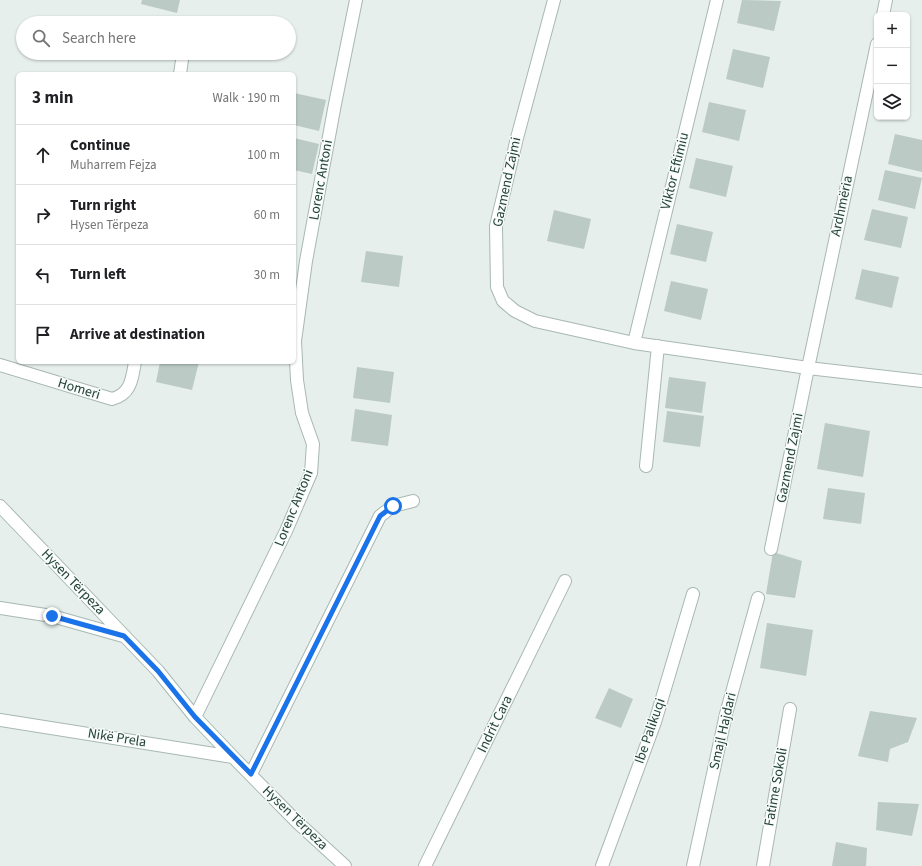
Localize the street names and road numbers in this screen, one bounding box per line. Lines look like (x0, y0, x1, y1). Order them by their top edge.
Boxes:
street label: Viktor Eftimiu (656, 130, 694, 212)
street label: Gazmend Zajmi (488, 135, 526, 229)
street label: Lorenc Antoni (304, 138, 338, 222)
street label: Ardhmëria (826, 174, 858, 238)
street label: Homeri (55, 373, 103, 405)
street label: Gazmend Zajmi (771, 411, 809, 505)
street label: Lorenc Antoni (270, 467, 318, 549)
street label: Hysen Tërpeza (36, 545, 110, 619)
street label: Smajl Hajdari (704, 690, 742, 772)
street label: Indrit Cara (473, 692, 517, 756)
street label: Ibe Palikuqi (629, 696, 671, 766)
street label: Nikë Prela (86, 723, 148, 753)
street label: Fatime Sokoli (759, 746, 793, 828)
street label: Hysen Tërpeza (258, 781, 332, 855)

